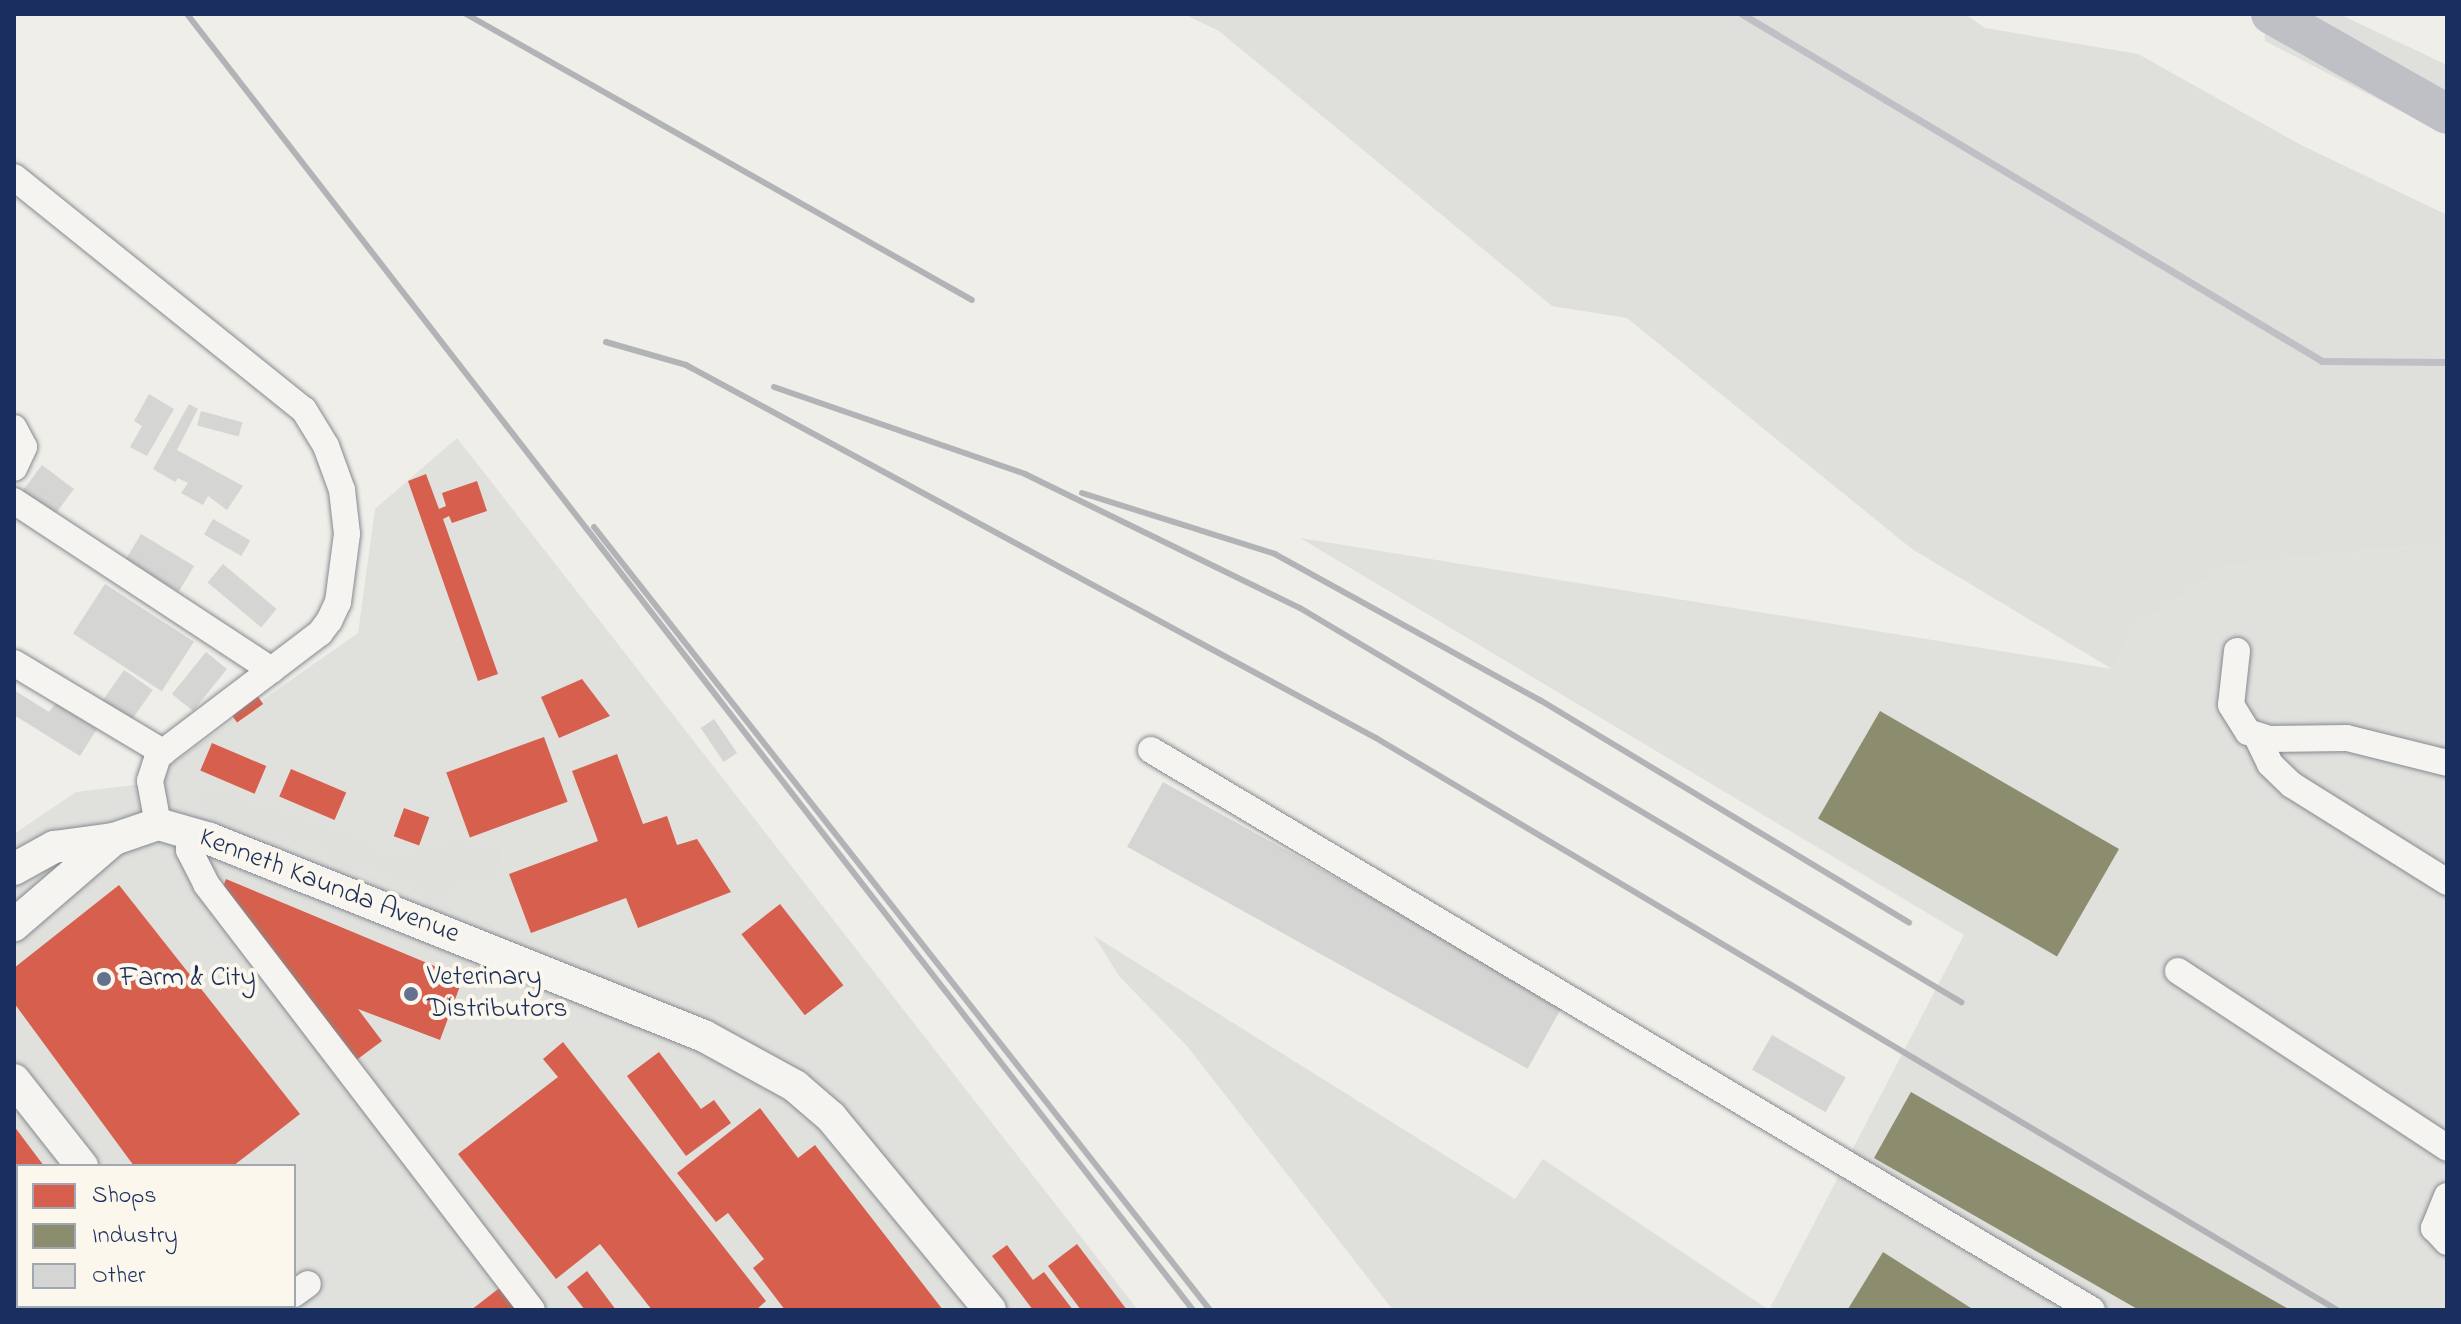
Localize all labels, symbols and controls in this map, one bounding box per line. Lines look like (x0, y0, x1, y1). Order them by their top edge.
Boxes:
street label: Kenneth Kaunda Avenue (194, 822, 464, 952)
place label: Veterinary Distributors (427, 961, 568, 1027)
place label: Farm & City (120, 962, 256, 996)
marker: Farm & City (95, 970, 113, 988)
marker: Veterinary Distributors (402, 985, 420, 1003)
legend (16, 1164, 296, 1308)
text: Shops (92, 1179, 157, 1214)
text: Industry (92, 1219, 178, 1254)
text: Other (92, 1259, 145, 1294)

